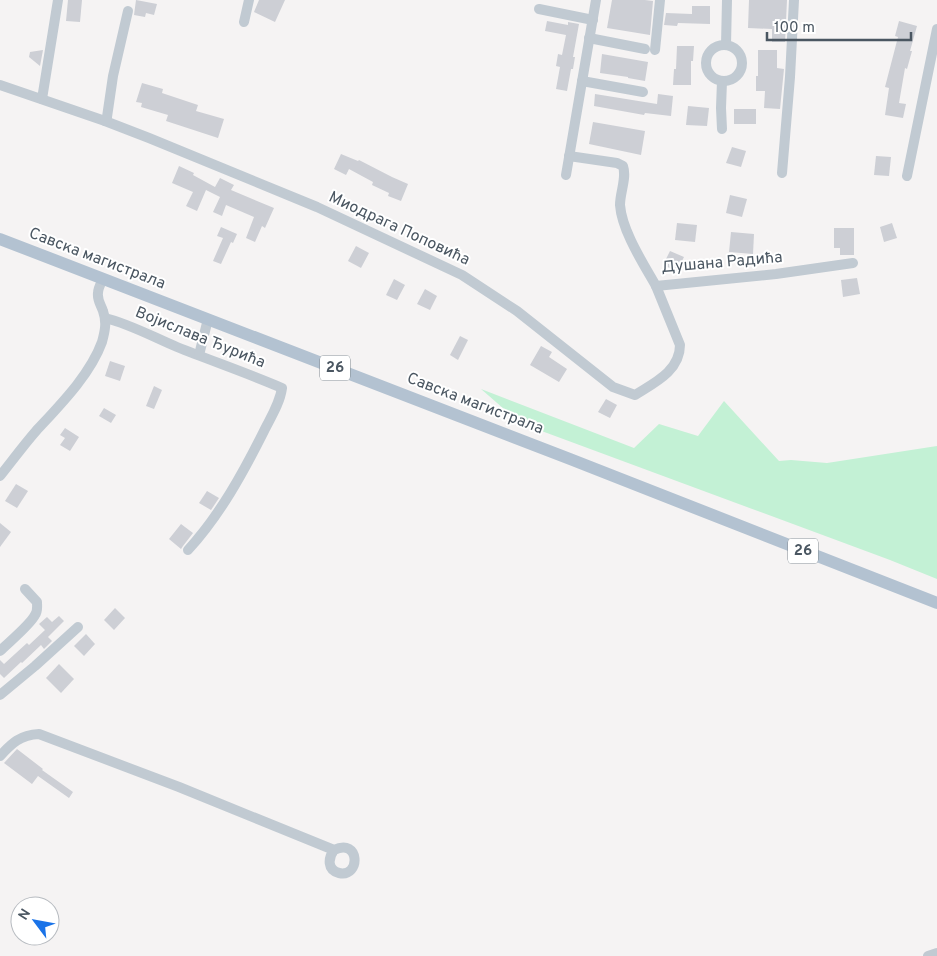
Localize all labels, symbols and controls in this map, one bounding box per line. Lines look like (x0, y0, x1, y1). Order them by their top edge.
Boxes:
scale bar (767, 10, 911, 42)
text: 100 m (774, 19, 815, 38)
street label: Миодрага Поповића (325, 188, 473, 270)
street label: Савска магистрала (26, 224, 168, 294)
street label: Душана Радића (660, 248, 784, 278)
street label: Војислава Ђурића (132, 303, 268, 373)
road number: 26 (320, 356, 350, 380)
street label: Савска магистрала (404, 369, 546, 439)
road number: 26 (788, 538, 818, 564)
north arrow (10, 896, 60, 946)
text: N (15, 906, 35, 924)

